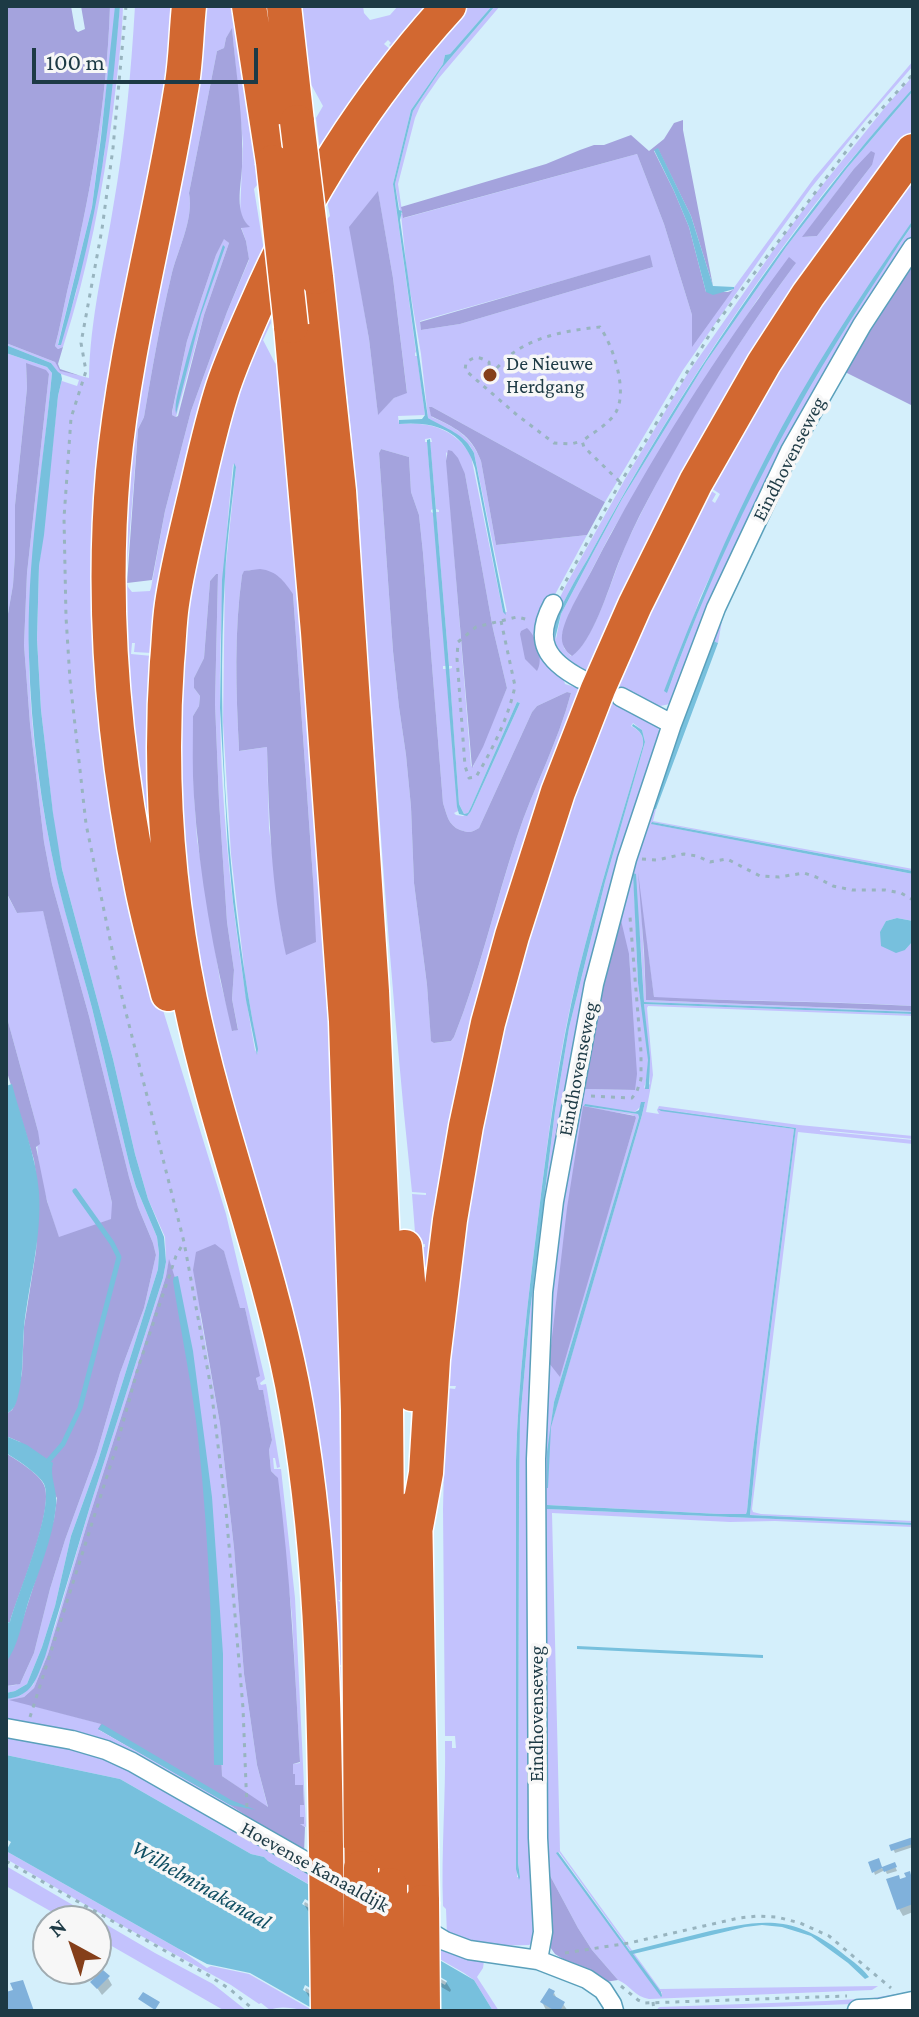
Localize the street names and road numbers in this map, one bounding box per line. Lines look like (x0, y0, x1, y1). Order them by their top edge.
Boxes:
street label: Eindhovenseweg (747, 393, 831, 525)
street label: Eindhovenseweg (553, 1000, 603, 1138)
street label: Eindhovenseweg (525, 1646, 549, 1782)
street label: Hoevense Kanaaldijk (237, 1816, 393, 1918)

